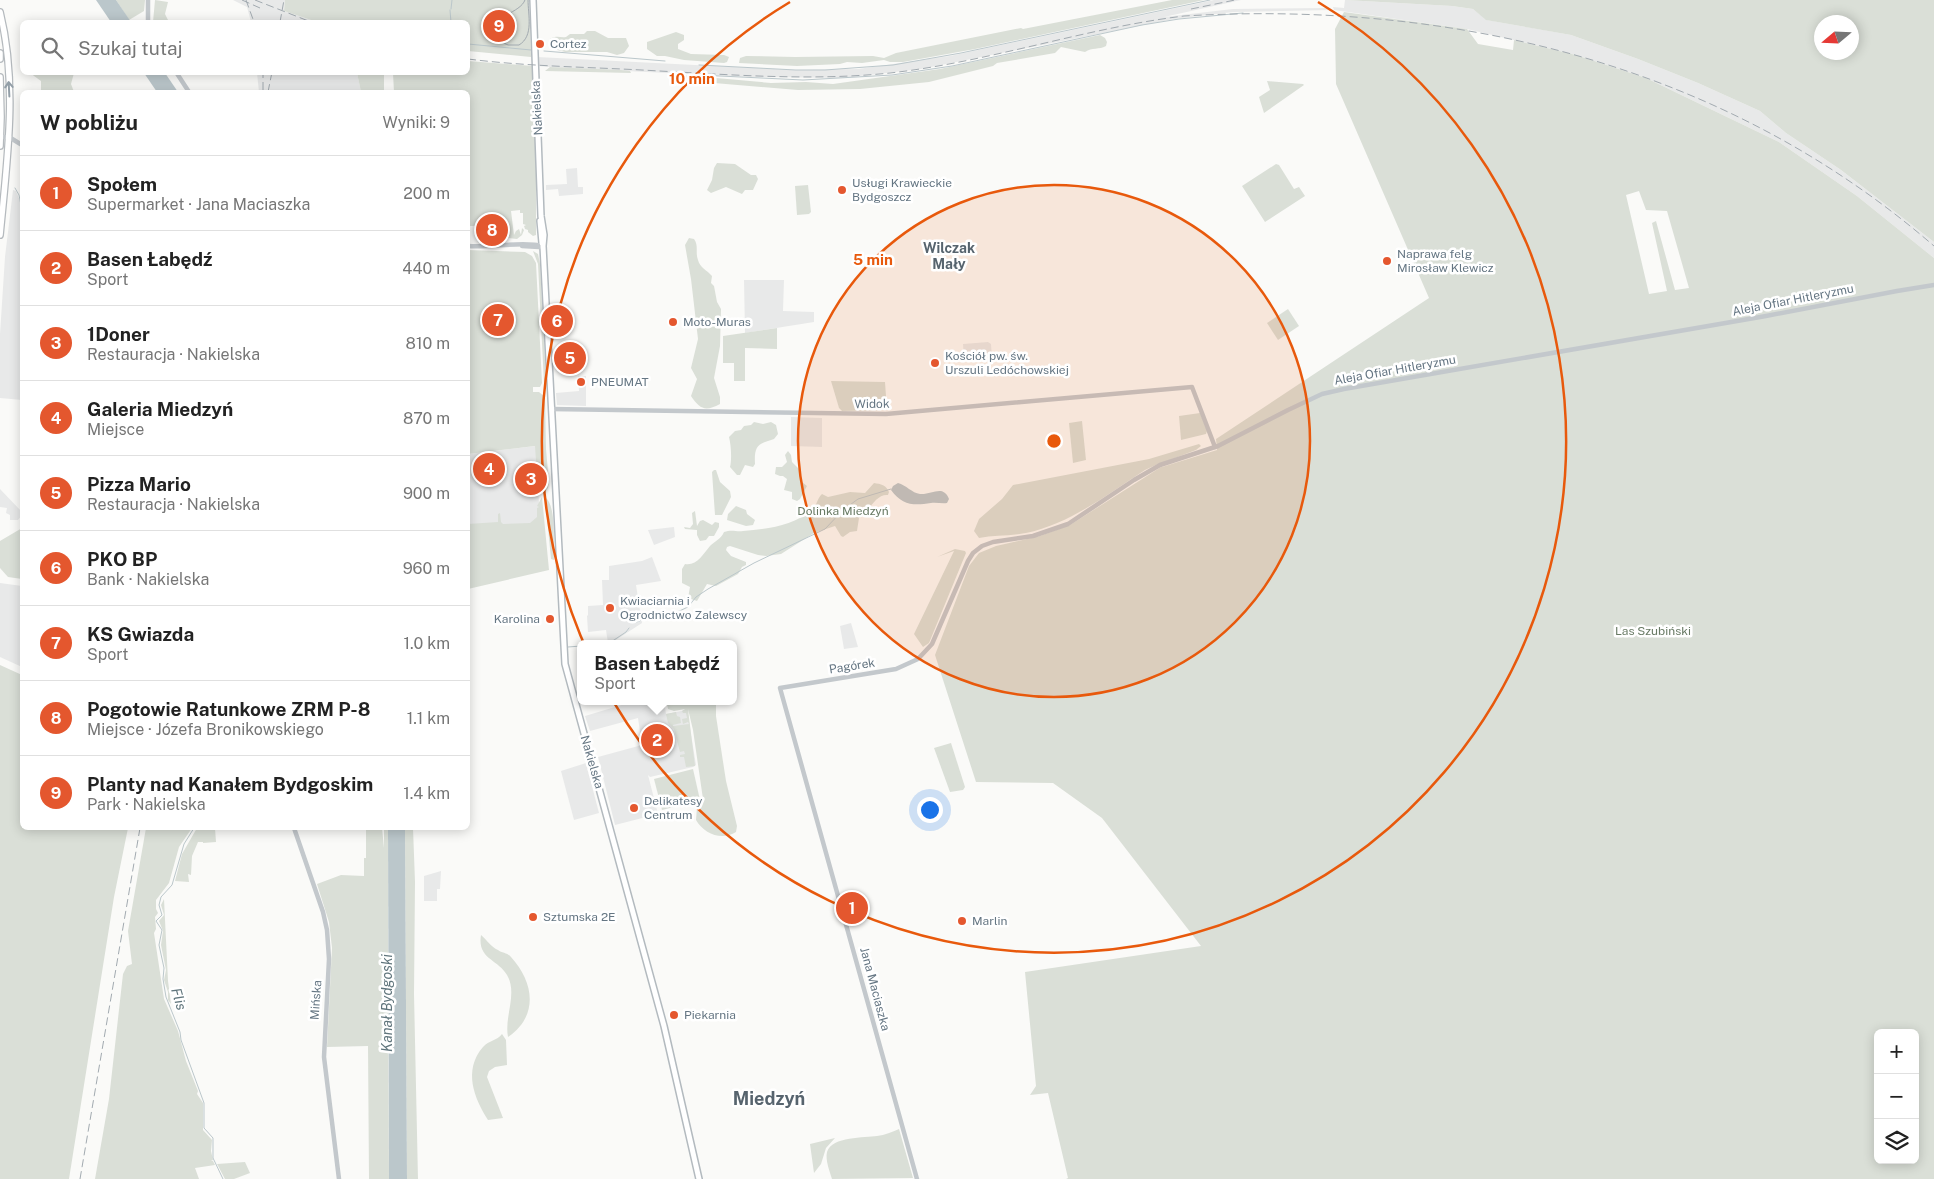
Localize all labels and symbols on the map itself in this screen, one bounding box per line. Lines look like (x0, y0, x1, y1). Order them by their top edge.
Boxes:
pin: 9 (483, 7, 515, 45)
north arrow (1814, 15, 1859, 60)
place label: Cortez (550, 37, 587, 51)
marker: Cortez (534, 38, 546, 50)
text: 10 min (669, 70, 715, 87)
street label: Nakielska (529, 80, 545, 136)
one-way arrow (5, 82, 14, 98)
place label: Usługi Krawieckie Bydgoszcz (852, 176, 952, 204)
marker: Usługi Krawieckie Bydgoszcz (836, 184, 848, 196)
pin: 8 (476, 211, 508, 249)
district label: Wilczak Mały (923, 240, 975, 272)
place label: Naprawa felg Mirosław Klewicz (1397, 247, 1494, 275)
text: 5 min (853, 251, 893, 268)
marker: Naprawa felg Mirosław Klewicz (1381, 255, 1393, 267)
street label: Aleja Ofiar Hitleryzmu (1731, 281, 1855, 319)
pin: 7 (482, 301, 514, 339)
pin: 6 (541, 302, 573, 340)
place label: Moto-Muras (683, 315, 751, 329)
marker: Moto-Muras (667, 316, 679, 328)
pin: 5 (554, 339, 586, 377)
place label: Kościół pw. św. Urszuli Ledóchowskiej (945, 349, 1069, 377)
street label: Aleja Ofiar Hitleryzmu (1333, 352, 1457, 388)
marker: Kościół pw. św. Urszuli Ledóchowskiej (929, 357, 941, 369)
place label: PNEUMAT (591, 375, 649, 389)
marker: PNEUMAT (575, 376, 587, 388)
street label: Widok (854, 397, 890, 411)
centre of rings (1045, 432, 1063, 450)
pin: 4 (473, 450, 505, 488)
pin: 3 (515, 460, 547, 498)
park label: Dolinka Miedzyń (797, 504, 889, 518)
place label: Kwiaciarnia i Ogrodnictwo Zalewscy (620, 594, 748, 622)
marker: Kwiaciarnia i Ogrodnictwo Zalewscy (604, 602, 616, 614)
place label: Karolina (494, 612, 540, 626)
marker: Karolina (544, 613, 556, 625)
park label: Las Szubiński (1615, 624, 1691, 638)
street label: Pagórek (828, 655, 876, 677)
pin: 2 (641, 721, 673, 759)
street label: Nakielska (578, 734, 606, 790)
place label: Delikatesy Centrum (644, 794, 703, 822)
your location (917, 797, 943, 823)
marker: Delikatesy Centrum (628, 802, 640, 814)
pin: 1 (836, 889, 868, 927)
place label: Sztumska 2E (543, 910, 616, 924)
marker: Sztumska 2E (527, 911, 539, 923)
place label: Marlin (972, 914, 1008, 928)
marker: Marlin (956, 915, 968, 927)
street label: Jana Maciaszka (857, 946, 893, 1032)
water label: Kanał Bydgoski (379, 954, 395, 1052)
street label: Mińska (308, 980, 324, 1020)
water label: Flis (168, 986, 190, 1012)
place label: Piekarnia (684, 1008, 736, 1022)
marker: Piekarnia (668, 1009, 680, 1021)
district label: Miedzyń (733, 1088, 805, 1109)

